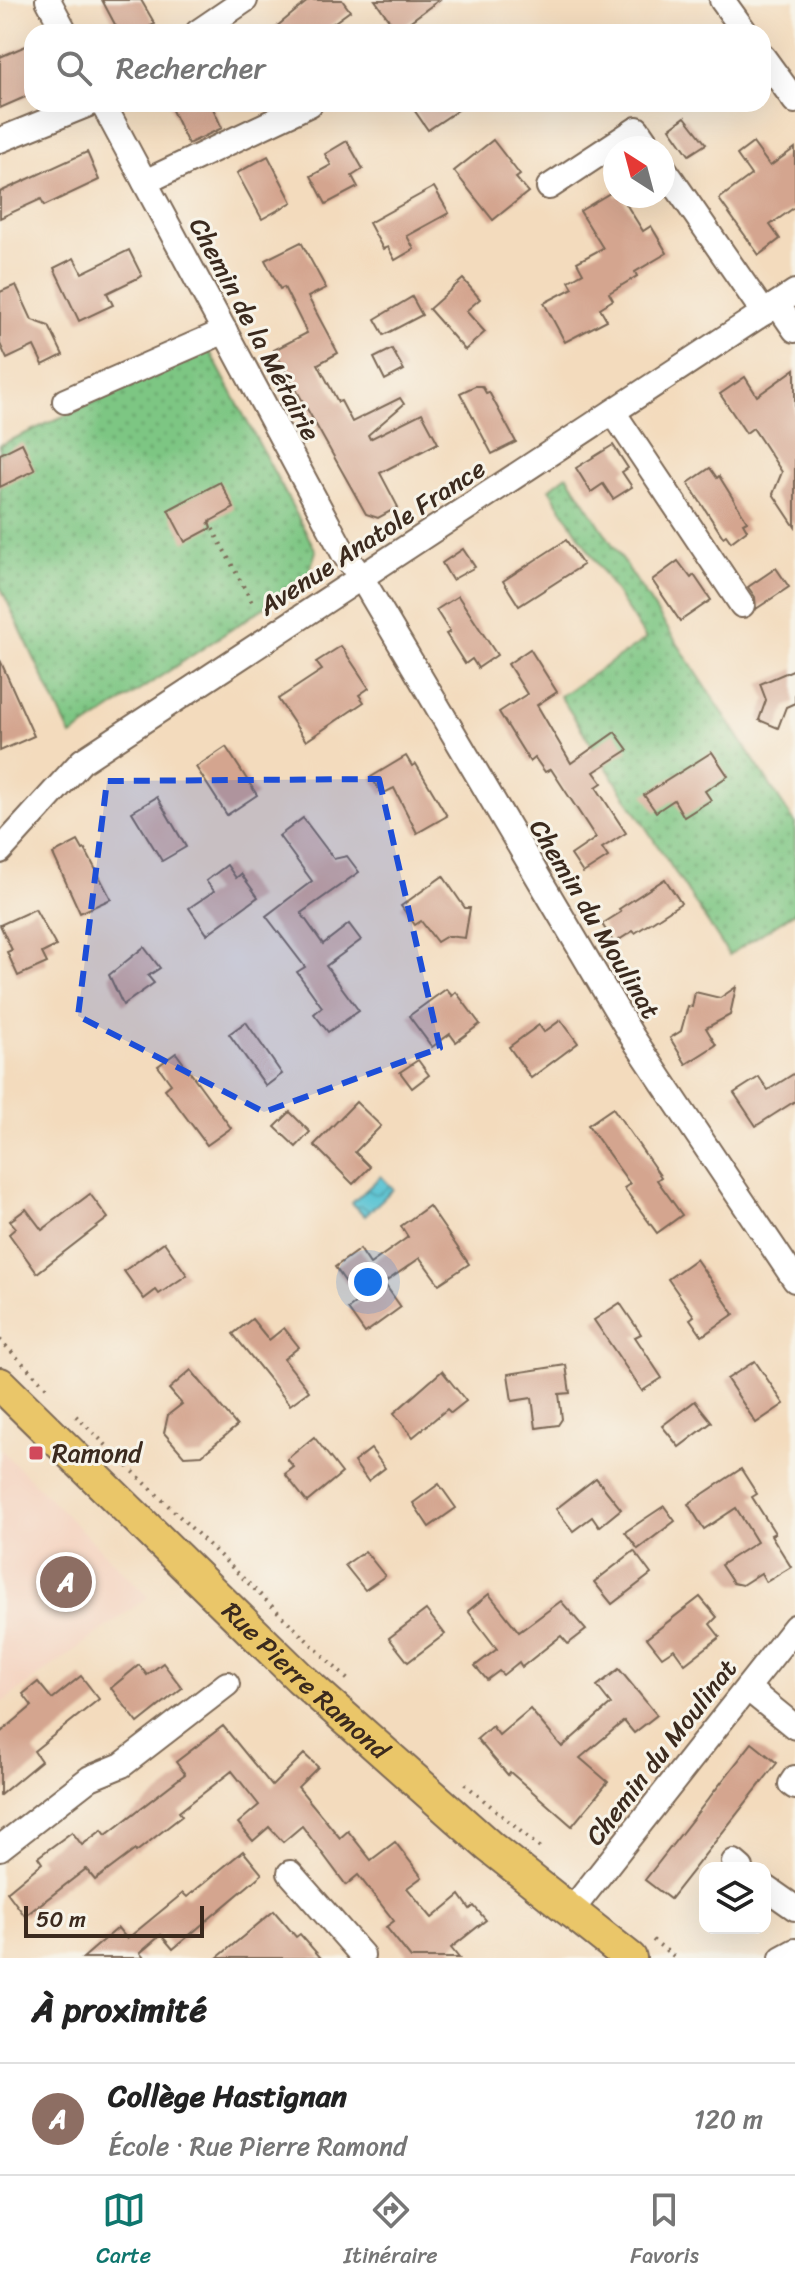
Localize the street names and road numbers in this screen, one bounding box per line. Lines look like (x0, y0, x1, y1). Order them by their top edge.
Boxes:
street label: Chemin de la Métairie (176, 209, 334, 449)
street label: Avenue Anatole France (248, 446, 495, 629)
street label: Chemin du Moulinat (517, 810, 673, 1028)
street label: Rue Pierre Ramond (211, 1590, 403, 1773)
street label: Chemin du Moulinat (573, 1648, 749, 1856)

